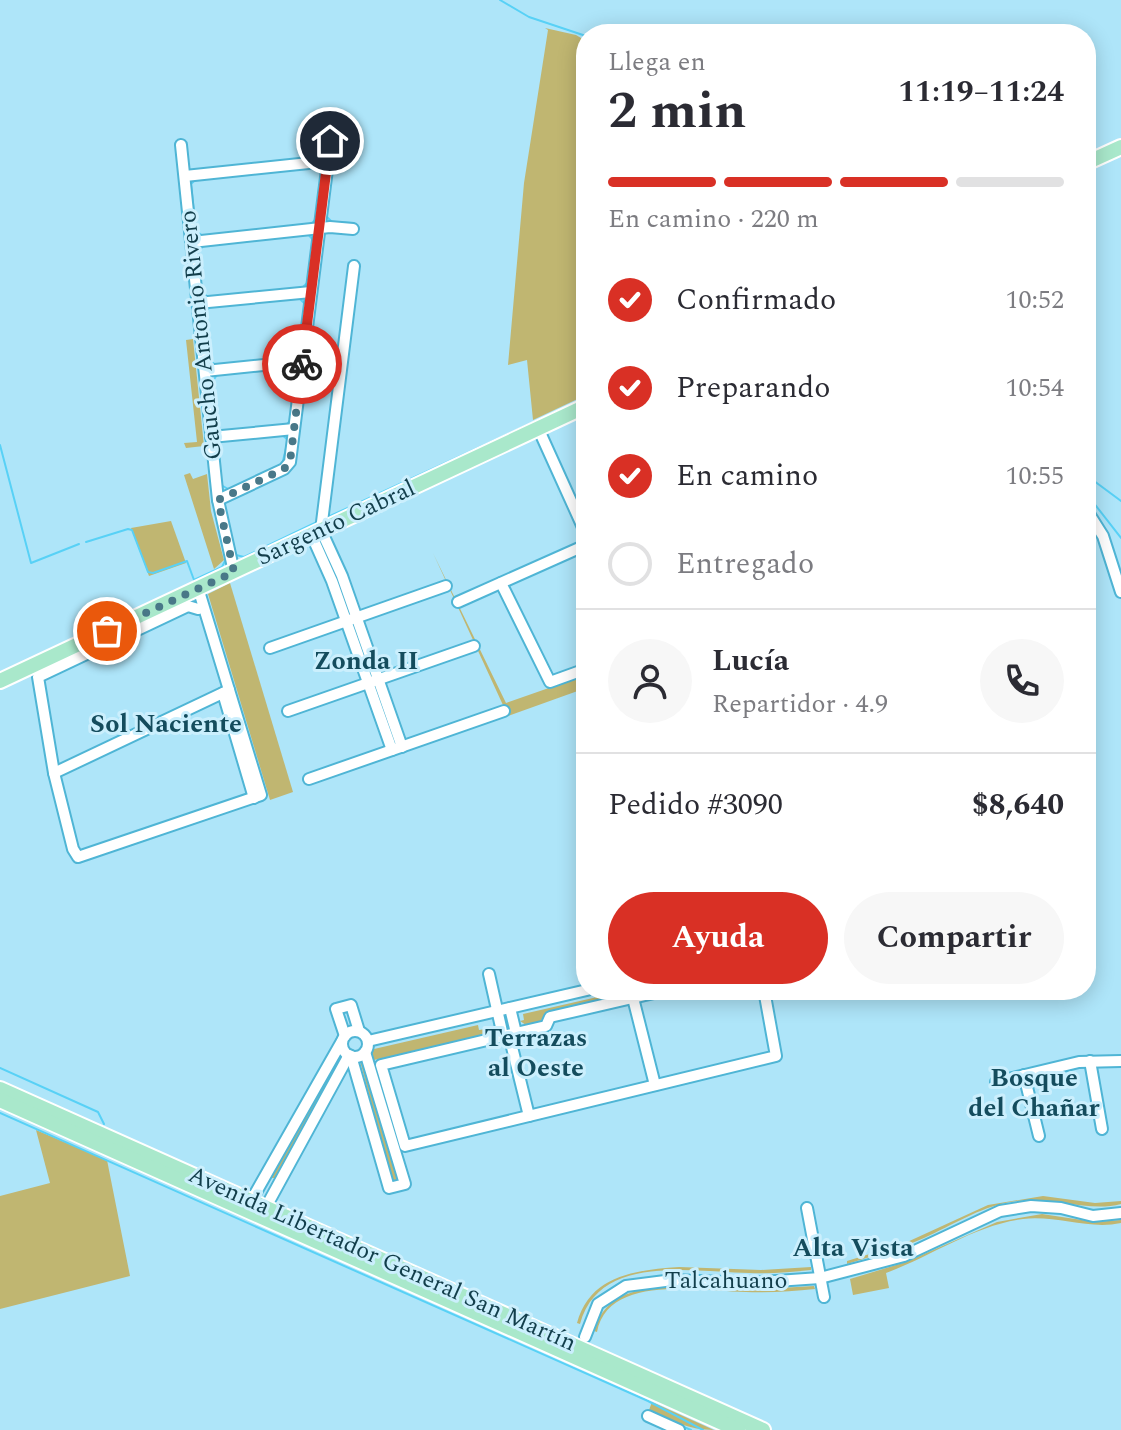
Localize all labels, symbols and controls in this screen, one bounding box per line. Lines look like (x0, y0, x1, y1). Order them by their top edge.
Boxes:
text: Llega en (608, 42, 706, 82)
text: 11:19–11:24 (898, 69, 1064, 115)
text: 2 min (608, 72, 746, 151)
pin (296, 107, 364, 175)
icon: home (308, 119, 352, 163)
text: En camino · 220 m (608, 199, 819, 239)
street label: Gaucho Antonio Rivero (170, 208, 232, 462)
text: Confirmado (676, 277, 836, 323)
icon: check (608, 278, 652, 322)
text: 10:52 (1005, 280, 1064, 320)
courier (262, 324, 342, 404)
icon: bike (280, 342, 324, 386)
text: Preparando (676, 365, 830, 411)
icon: check (608, 366, 652, 410)
text: 10:54 (1005, 368, 1064, 408)
text: En camino (676, 453, 818, 499)
icon: check (608, 454, 652, 498)
text: 10:55 (1005, 456, 1064, 496)
street label: Sargento Cabral (251, 470, 421, 576)
text: Entregado (676, 541, 814, 587)
pin (73, 597, 141, 665)
icon: bag (85, 609, 129, 653)
text: Lucía (712, 638, 789, 684)
button: person (608, 639, 692, 723)
button: phone (980, 639, 1064, 723)
district label: Zonda II (314, 641, 418, 681)
text: Repartidor · 4.9 (712, 684, 888, 724)
district label: Sol Naciente (90, 704, 242, 744)
text: Pedido #3090 (608, 782, 783, 828)
text: $8,640 (972, 782, 1064, 828)
button: Ayuda (608, 892, 828, 984)
button: Compartir (844, 892, 1064, 984)
district label: Terrazas al Oeste (485, 1018, 587, 1088)
district label: Bosque del Chañar (968, 1058, 1101, 1128)
street label: Avenida Libertador General San Martín (182, 1157, 582, 1361)
district label: Alta Vista (792, 1228, 914, 1268)
street label: Talcahuano (664, 1263, 788, 1299)

